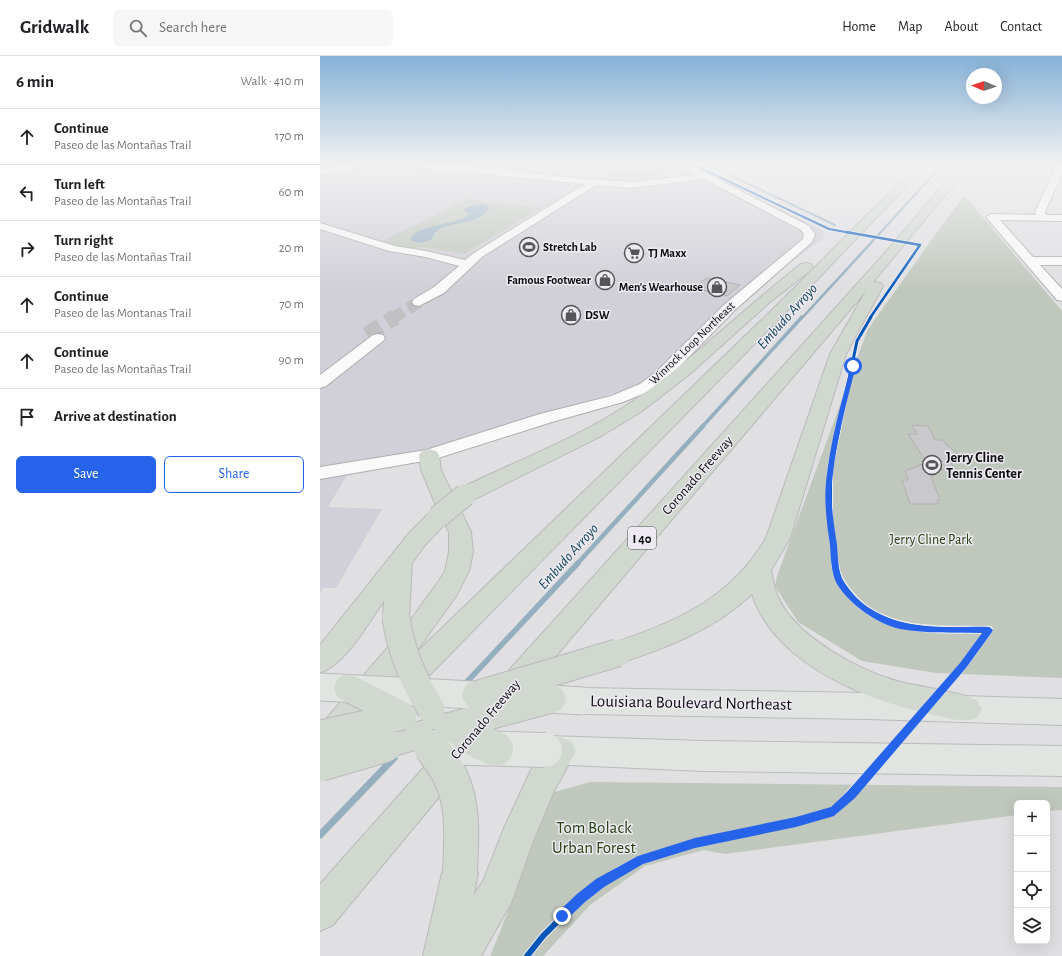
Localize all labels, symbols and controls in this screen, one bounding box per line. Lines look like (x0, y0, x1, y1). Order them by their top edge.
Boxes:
search box (113, 10, 393, 46)
icon: search (127, 17, 149, 39)
text: Gridwalk (20, 18, 89, 37)
text: Search here (159, 20, 227, 35)
text: Home (842, 20, 876, 34)
text: Map (898, 20, 922, 34)
text: About (944, 20, 978, 34)
text: Contact (1000, 20, 1042, 34)
north arrow (966, 68, 1002, 104)
text: 6 min (16, 73, 54, 90)
text: Walk · 410 m (241, 75, 304, 88)
text: Continue (54, 121, 109, 136)
icon: ahead (16, 126, 38, 148)
text: 170 m (275, 130, 304, 143)
text: Paseo de las Montañas Trail (54, 139, 191, 152)
text: Turn left (54, 177, 105, 192)
icon: left (16, 182, 38, 204)
text: 60 m (278, 186, 304, 199)
text: Paseo de las Montañas Trail (54, 195, 191, 208)
text: Turn right (54, 233, 113, 248)
sports icon: Stretch Lab (518, 236, 540, 258)
icon: right (16, 238, 38, 260)
place label: Stretch Lab (543, 241, 597, 253)
text: 20 m (279, 242, 304, 255)
supermarket icon: TJ Maxx (623, 242, 645, 264)
place label: TJ Maxx (648, 247, 687, 259)
text: Paseo de las Montañas Trail (54, 251, 191, 264)
shop icon: Famous Footwear (594, 269, 616, 291)
place label: Famous Footwear (507, 274, 592, 286)
shop icon: Men's Wearhouse (706, 276, 728, 298)
place label: Men's Wearhouse (619, 281, 703, 293)
water label: Embudo Arroyo (754, 281, 820, 352)
text: Continue (54, 289, 109, 304)
icon: ahead (16, 294, 38, 316)
text: 70 m (279, 298, 304, 311)
street label: Winrock Loop Northeast (647, 299, 737, 387)
shop icon: DSW (560, 304, 582, 326)
text: Paseo de las Montanas Trail (54, 307, 191, 320)
place label: DSW (585, 309, 610, 321)
text: Continue (54, 345, 109, 360)
icon: ahead (16, 350, 38, 372)
text: 90 m (278, 354, 304, 367)
route start (844, 357, 862, 375)
text: Paseo de las Montañas Trail (54, 363, 191, 376)
icon: arrive (16, 406, 38, 428)
text: Arrive at destination (54, 409, 177, 424)
street label: Coronado Freeway (660, 433, 736, 518)
place label: Jerry Cline Tennis Center (946, 451, 1022, 481)
sports icon: Jerry Cline Tennis Center (921, 454, 943, 476)
button: Save (16, 456, 156, 493)
button: Share (164, 456, 304, 493)
water label: Embudo Arroyo (535, 521, 601, 592)
road number: I 40 (628, 527, 656, 549)
park label: Jerry Cline Park (890, 533, 973, 547)
street label: Coronado Freeway (448, 677, 523, 762)
street label: Louisiana Boulevard Northeast (590, 692, 793, 713)
map controls (1014, 800, 1050, 944)
button: + (1014, 800, 1050, 836)
park label: Tom Bolack Urban Forest (552, 819, 636, 856)
button: − (1014, 836, 1050, 872)
button: locate (1014, 872, 1050, 908)
route end (553, 907, 571, 925)
button: layers (1014, 908, 1050, 944)

